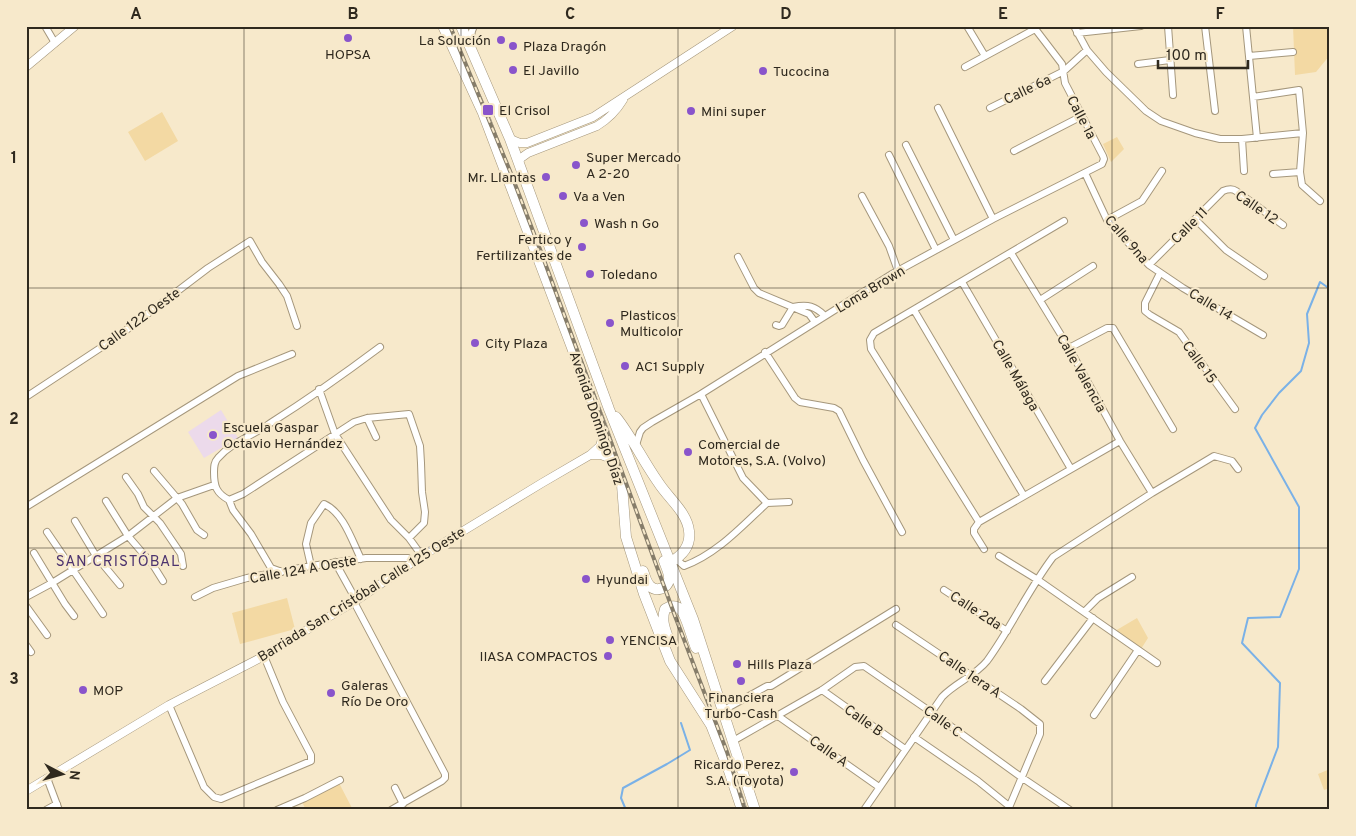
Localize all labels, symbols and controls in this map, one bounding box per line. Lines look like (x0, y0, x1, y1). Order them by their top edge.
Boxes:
text: A (130, 5, 142, 25)
text: B (347, 5, 359, 25)
text: C (565, 5, 575, 25)
text: D (780, 5, 792, 25)
text: E (998, 5, 1008, 25)
text: F (1215, 5, 1225, 25)
marker: HOPSA (342, 32, 354, 44)
place label: La Solución (419, 33, 491, 50)
marker: La Solución (495, 34, 507, 46)
scale bar (1158, 38, 1248, 70)
place label: Plaza Dragón (523, 39, 606, 56)
marker: Plaza Dragón (507, 40, 519, 52)
place label: HOPSA (325, 47, 371, 64)
text: 100 m (1166, 47, 1207, 66)
place label: El Javillo (523, 63, 579, 80)
marker: El Javillo (507, 64, 519, 76)
place label: Tucocina (773, 64, 829, 81)
marker: Tucocina (757, 65, 769, 77)
street label: Calle 6a (1001, 72, 1054, 109)
street label: Calle 1a (1062, 93, 1099, 142)
marker: El Crisol (481, 103, 495, 117)
place label: El Crisol (499, 103, 550, 120)
place label: Mini super (701, 104, 767, 121)
marker: Mini super (685, 105, 697, 117)
text: 1 (11, 149, 17, 169)
place label: Super Mercado A 2-20 (586, 150, 681, 183)
marker: Super Mercado A 2-20 (570, 159, 582, 171)
place label: Mr. Llantas (467, 170, 536, 187)
marker: Mr. Llantas (540, 171, 552, 183)
street label: Calle 12 (1231, 188, 1281, 229)
place label: Va a Ven (573, 189, 625, 206)
marker: Va a Ven (557, 190, 569, 202)
street label: Calle 11 (1168, 204, 1212, 248)
street label: Calle 9na (1100, 212, 1151, 268)
place label: Wash n Go (594, 216, 659, 233)
marker: Wash n Go (578, 217, 590, 229)
place label: Fertico y Fertilizantes de (476, 232, 572, 265)
marker: Fertico y Fertilizantes de (576, 241, 588, 253)
street label: Loma Brown (833, 263, 909, 318)
place label: Toledano (600, 267, 658, 284)
marker: Toledano (584, 268, 596, 280)
street label: Calle 122 Oeste (96, 285, 184, 356)
street label: Calle 14 (1185, 286, 1235, 325)
place label: Plasticos Multicolor (620, 308, 684, 341)
marker: Plasticos Multicolor (604, 317, 616, 329)
street label: Calle Valencia (1052, 332, 1109, 416)
place label: City Plaza (485, 336, 548, 353)
marker: City Plaza (469, 337, 481, 349)
street label: Calle Málaga (987, 337, 1042, 415)
street label: Calle 15 (1178, 338, 1220, 387)
street label: Avenida Domingo Díaz (565, 349, 627, 488)
place label: AC1 Supply (635, 359, 705, 376)
marker: AC1 Supply (619, 360, 631, 372)
text: 2 (9, 410, 19, 430)
place label: Escuela Gaspar Octavio Hernández (223, 420, 343, 453)
marker: Escuela Gaspar Octavio Hernández (207, 429, 219, 441)
place label: Comercial de Motores, S.A. (Volvo) (698, 437, 826, 470)
marker: Comercial de Motores, S.A. (Volvo) (682, 446, 694, 458)
street label: Barriada San Cristóbal Calle 125 Oeste (255, 524, 469, 666)
district label: SAN CRISTÓBAL (56, 551, 180, 572)
street label: Calle 124 A Oeste (248, 553, 358, 588)
place label: Hyundai (596, 572, 648, 589)
marker: Hyundai (580, 573, 592, 585)
street label: Calle 2da (946, 588, 1004, 634)
place label: YENCISA (620, 633, 677, 650)
marker: YENCISA (604, 634, 616, 646)
street label: Calle 1era A (934, 648, 1004, 702)
place label: IIASA COMPACTOS (480, 649, 598, 666)
marker: IIASA COMPACTOS (602, 650, 614, 662)
place label: Hills Plaza (747, 657, 812, 674)
marker: Hills Plaza (731, 658, 743, 670)
text: 3 (9, 670, 19, 690)
marker: Financiera Turbo-Cash (735, 675, 747, 687)
place label: Galeras Río De Oro (341, 678, 409, 711)
place label: MOP (93, 683, 123, 700)
marker: MOP (77, 684, 89, 696)
marker: Galeras Río De Oro (325, 687, 337, 699)
place label: Financiera Turbo-Cash (704, 690, 778, 723)
street label: Calle B (840, 702, 886, 741)
street label: Calle C (919, 703, 965, 742)
street label: Calle A (805, 733, 851, 772)
north arrow (38, 748, 88, 798)
place label: Ricardo Perez, S.A. (Toyota) (693, 757, 784, 790)
marker: Ricardo Perez, S.A. (Toyota) (788, 766, 800, 778)
text: N (64, 769, 82, 781)

